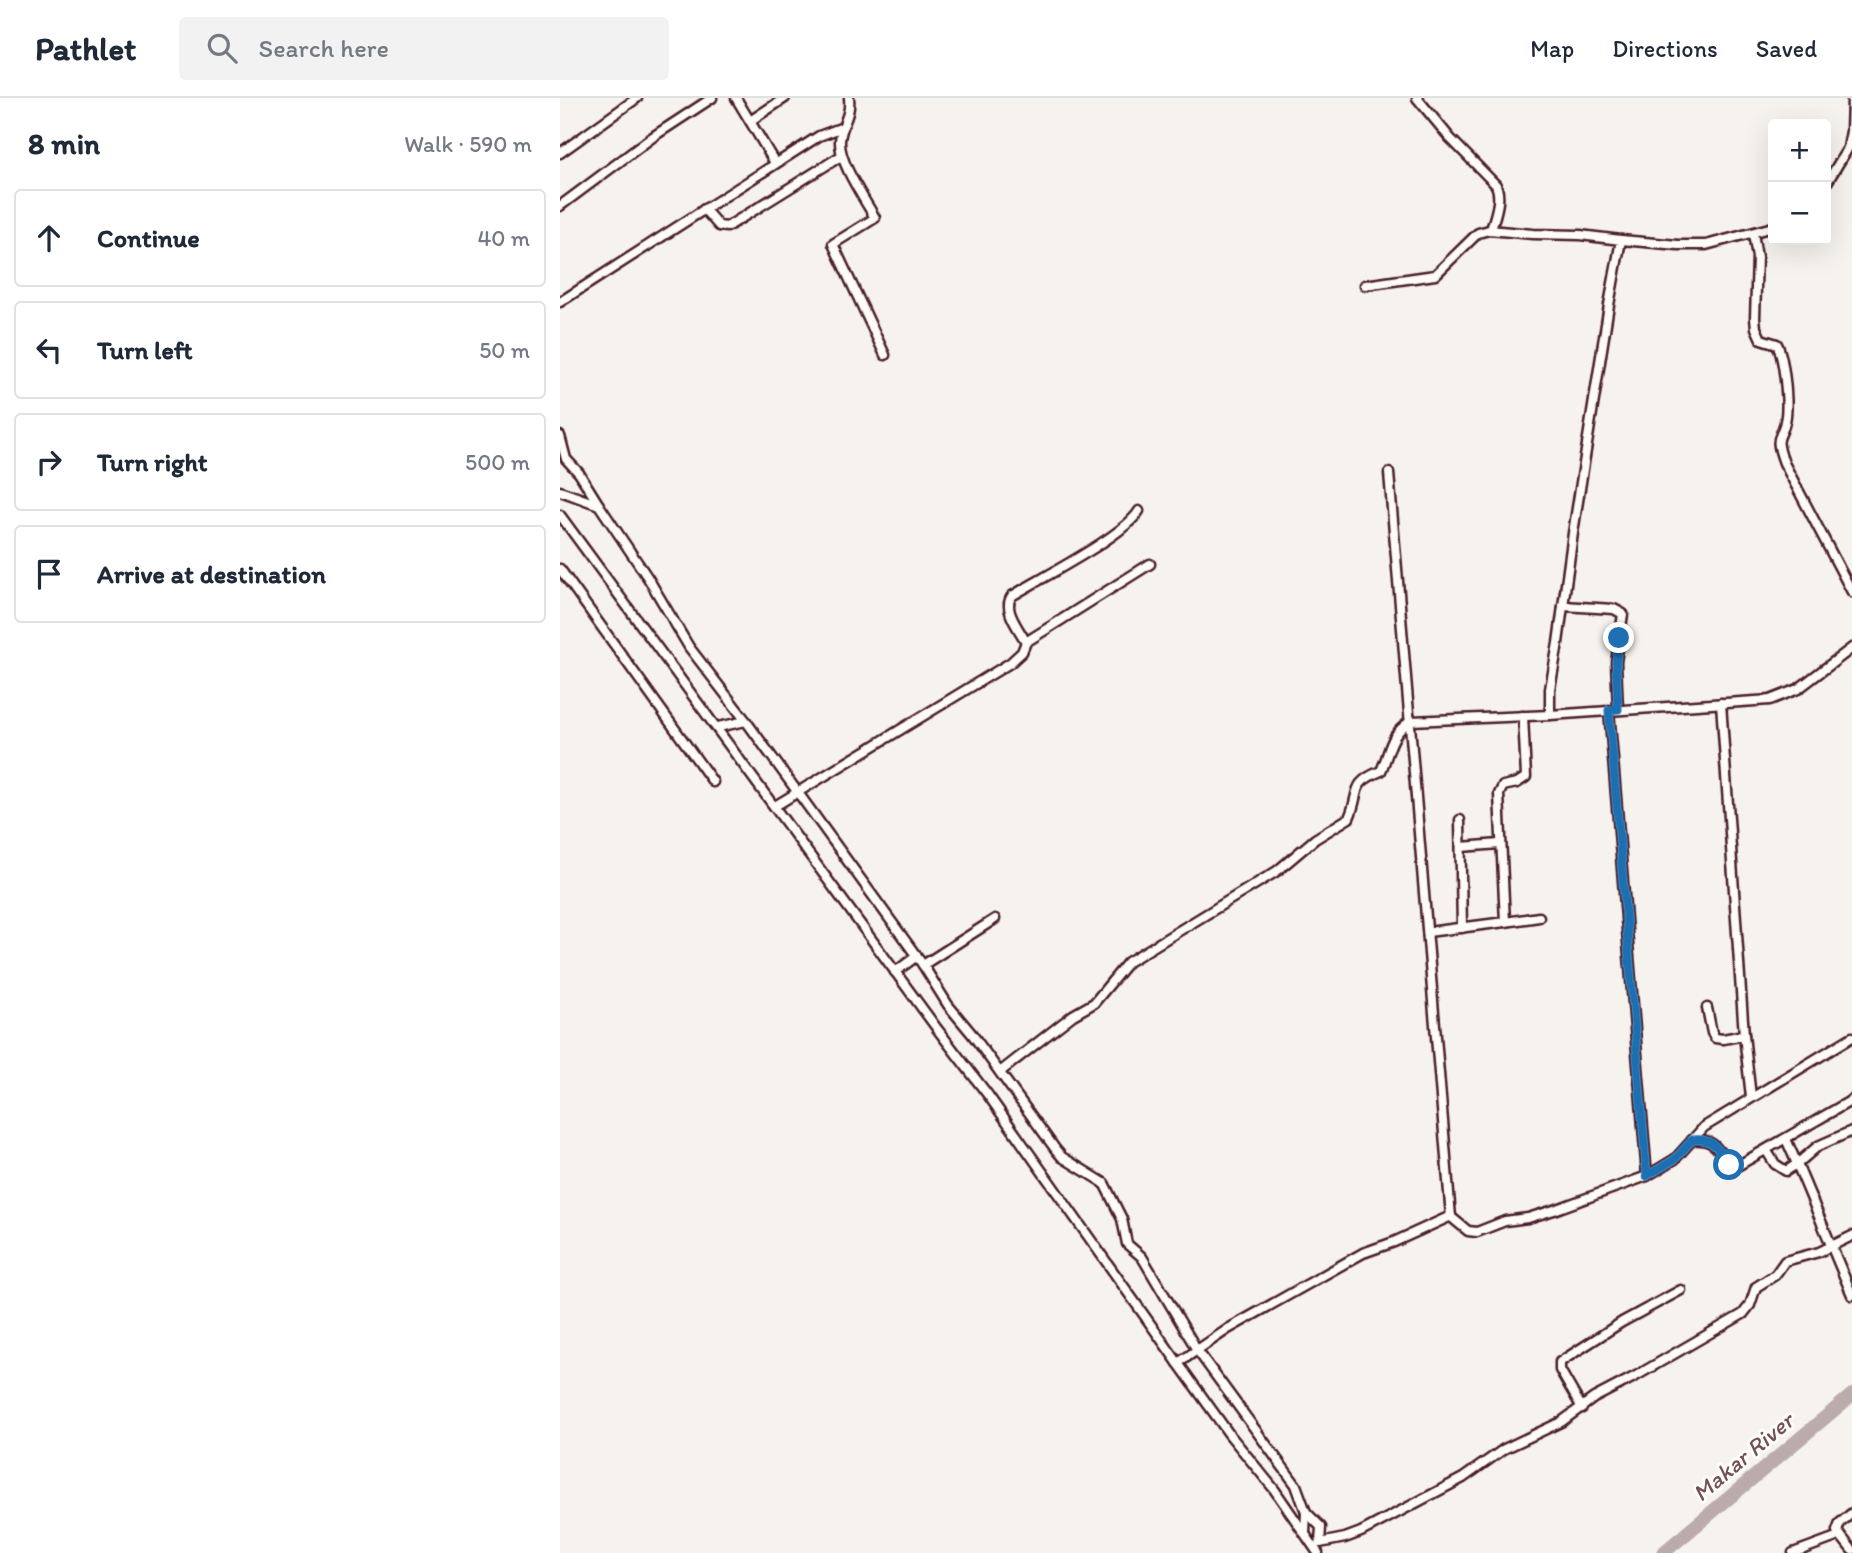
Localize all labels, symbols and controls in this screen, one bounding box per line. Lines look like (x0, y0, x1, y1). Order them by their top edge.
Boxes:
search box (179, 17, 669, 80)
text: Pathlet (35, 29, 137, 68)
icon: search (203, 29, 241, 67)
text: Search here (259, 32, 389, 64)
text: Map (1530, 34, 1574, 63)
text: Directions (1612, 34, 1718, 63)
text: Saved (1756, 34, 1817, 63)
map controls (1768, 119, 1831, 245)
button: + (1768, 119, 1831, 182)
text: 8 min (28, 125, 100, 162)
text: Walk · 590 m (404, 130, 532, 158)
button: − (1768, 182, 1831, 245)
icon: ahead (30, 219, 68, 257)
text: Continue (97, 222, 200, 254)
text: 40 m (477, 224, 530, 252)
icon: left (30, 331, 68, 369)
text: Turn left (97, 334, 193, 366)
text: 50 m (479, 336, 530, 364)
icon: right (30, 443, 68, 481)
text: Turn right (97, 446, 208, 478)
text: 500 m (465, 448, 530, 476)
icon: arrive (30, 555, 68, 593)
text: Arrive at destination (97, 558, 326, 590)
route end (1603, 622, 1634, 653)
route start (1713, 1149, 1744, 1180)
water label: Makar River (1686, 1404, 1801, 1507)

